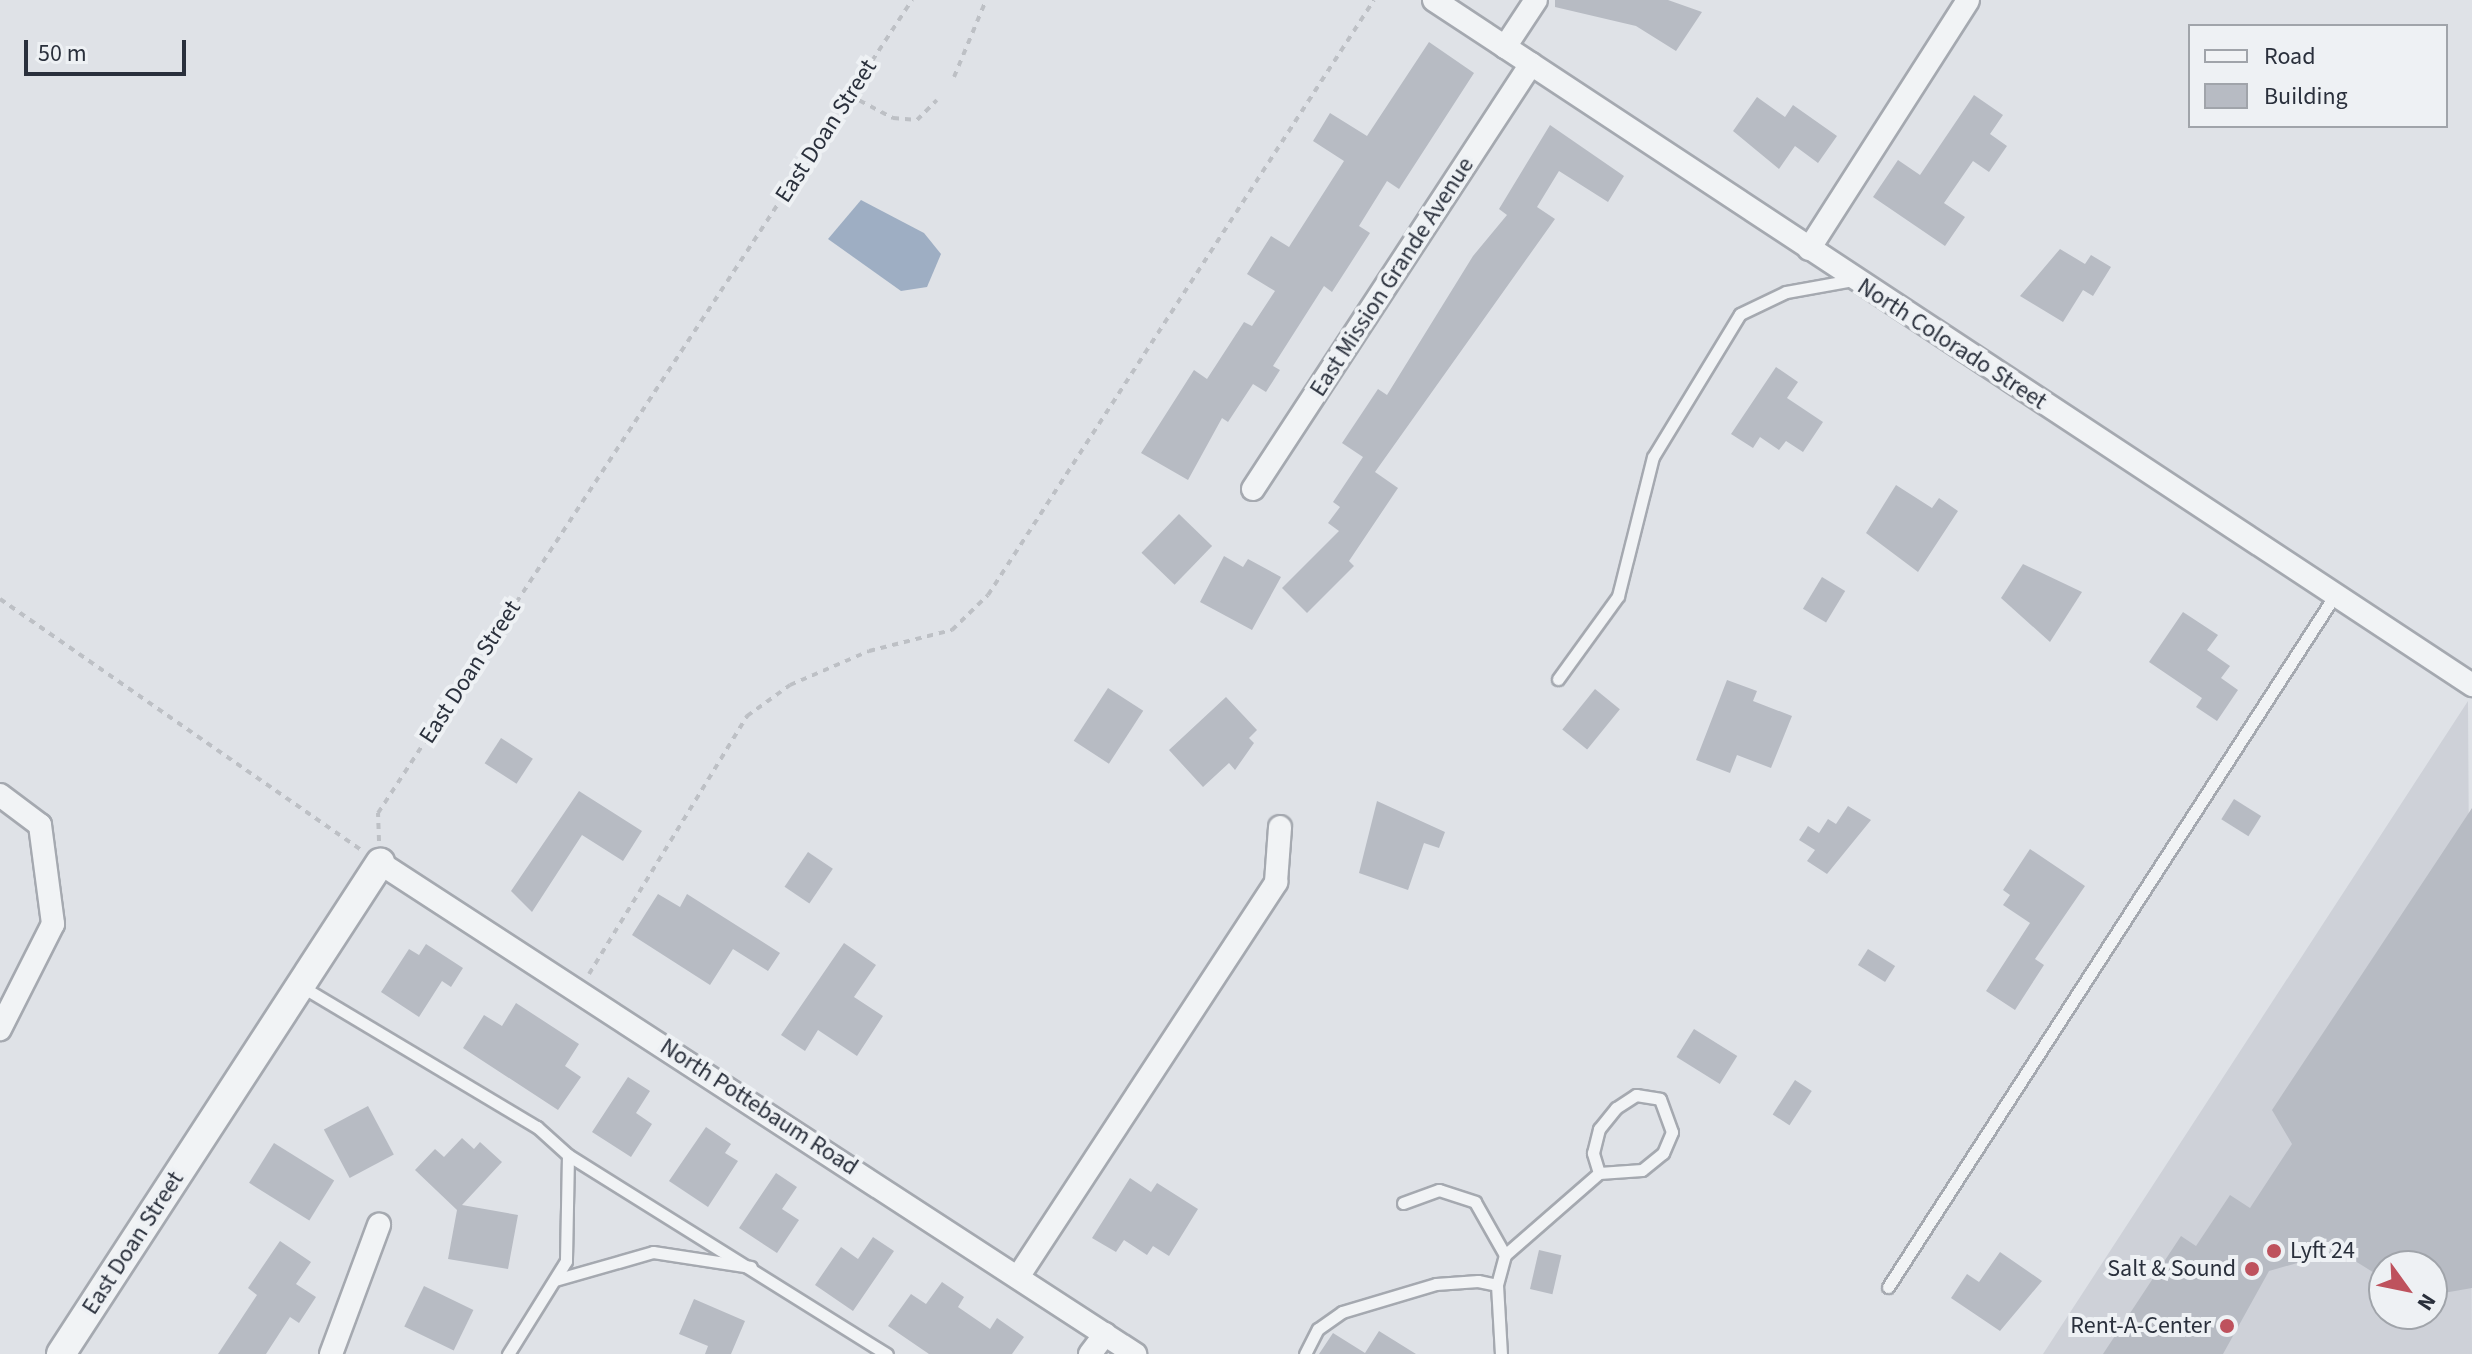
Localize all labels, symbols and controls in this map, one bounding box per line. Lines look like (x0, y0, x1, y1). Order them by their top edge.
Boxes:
scale bar (28, 24, 190, 74)
legend (2188, 24, 2448, 128)
text: 50 m (38, 36, 87, 71)
text: Road (2264, 39, 2316, 74)
street label: East Doan Street (769, 54, 883, 208)
text: Building (2264, 79, 2348, 114)
street label: East Mission Grande Avenue (1304, 152, 1480, 402)
street label: North Colorado Street (1852, 272, 2052, 416)
street label: East Doan Street (413, 595, 527, 749)
street label: North Pottebaum Road (655, 1032, 863, 1182)
street label: East Doan Street (76, 1166, 190, 1320)
place label: Lyft 24 (2290, 1237, 2355, 1265)
marker: Lyft 24 (2265, 1242, 2283, 1260)
north arrow (2368, 1250, 2448, 1330)
place label: Salt & Sound (2107, 1255, 2236, 1283)
marker: Salt & Sound (2243, 1260, 2261, 1278)
text: N (2409, 1287, 2444, 1317)
place label: Rent-A-Center (2070, 1312, 2211, 1340)
marker: Rent-A-Center (2218, 1317, 2236, 1335)

